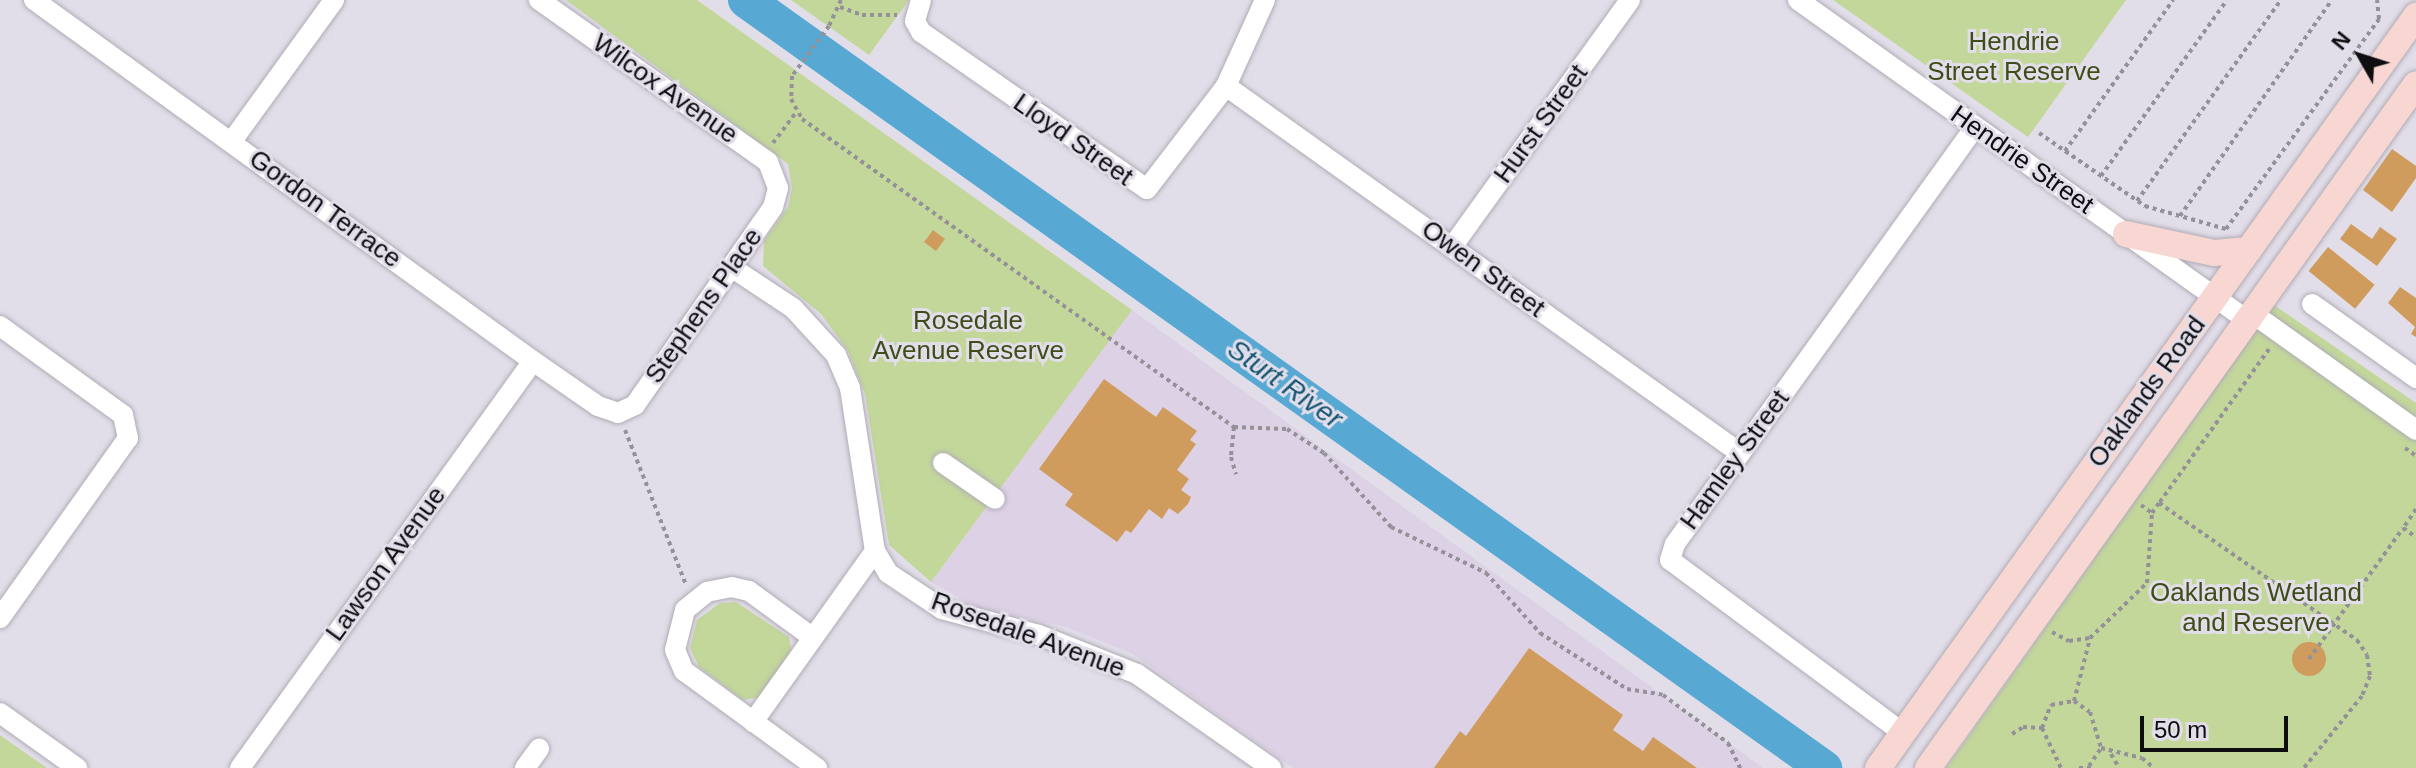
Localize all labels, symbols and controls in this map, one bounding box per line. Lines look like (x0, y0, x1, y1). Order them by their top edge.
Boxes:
north arrow (2320, 16, 2400, 96)
park label: Hendrie Street Reserve (1927, 26, 2101, 88)
street label: Wilcox Avenue (586, 27, 744, 151)
text: N (2326, 27, 2356, 55)
street label: Hurst Street (1488, 59, 1594, 189)
street label: Lloyd Street (1007, 87, 1139, 193)
street label: Hendrie Street (1944, 99, 2100, 221)
street label: Gordon Terrace (243, 143, 407, 275)
street label: Owen Street (1415, 214, 1551, 324)
street label: Stephens Place (639, 222, 769, 390)
park label: Rosedale Avenue Reserve (872, 305, 1064, 366)
street label: Oaklands Road (2082, 310, 2212, 474)
water label: Sturt River (1221, 332, 1349, 436)
street label: Hamley Street (1674, 384, 1796, 536)
street label: Lawson Avenue (319, 480, 453, 648)
park label: Oaklands Wetland and Reserve (2150, 577, 2362, 638)
street label: Rosedale Avenue (926, 585, 1130, 685)
scale bar (2144, 700, 2292, 750)
text: 50 m (2154, 716, 2207, 743)

